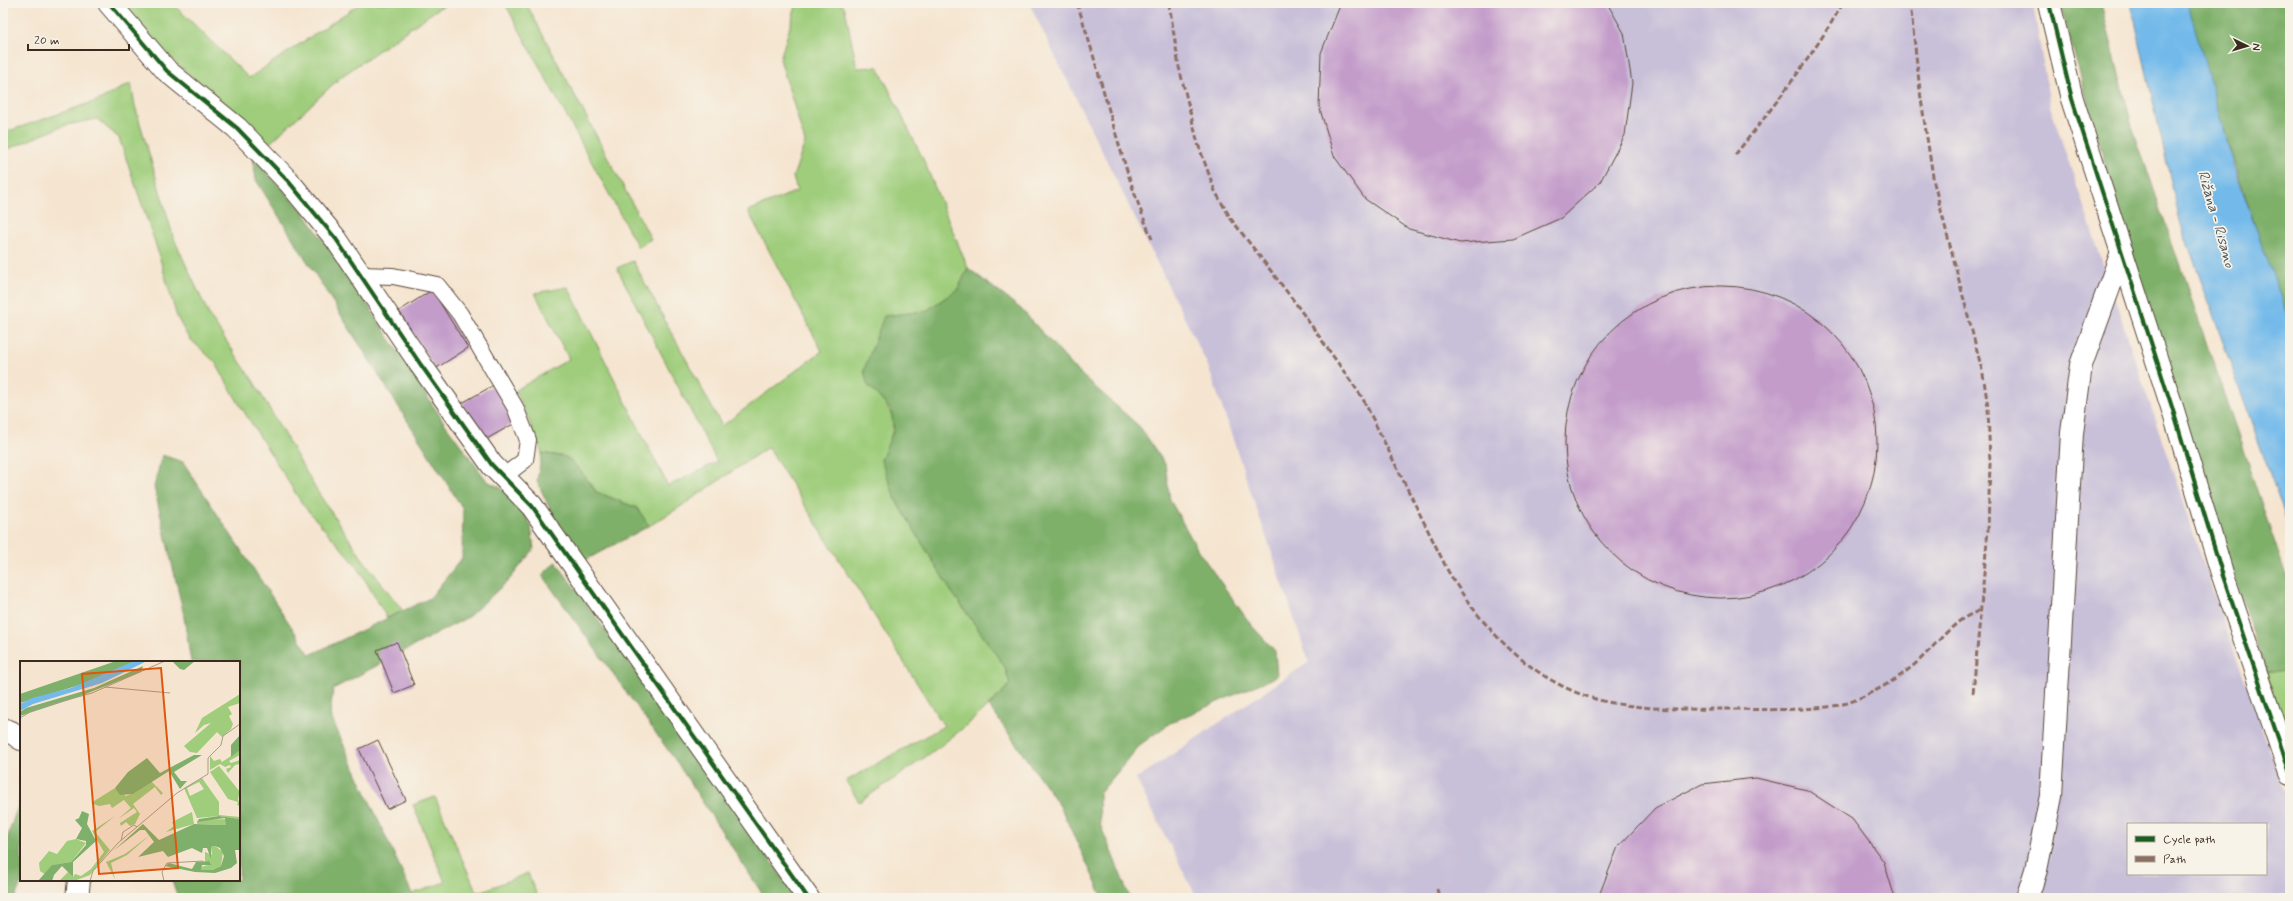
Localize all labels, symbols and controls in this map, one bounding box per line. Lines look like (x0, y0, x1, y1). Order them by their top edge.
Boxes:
scale bar (28, 26, 129, 52)
north arrow (2227, 26, 2267, 66)
text: 20 m (34, 33, 60, 49)
text: N (2249, 43, 2263, 51)
water label: Rižana - Risano (2193, 168, 2240, 271)
inset map (20, 661, 240, 881)
legend (2127, 823, 2267, 875)
text: Cycle path (2163, 832, 2215, 848)
text: Path (2163, 852, 2186, 868)

